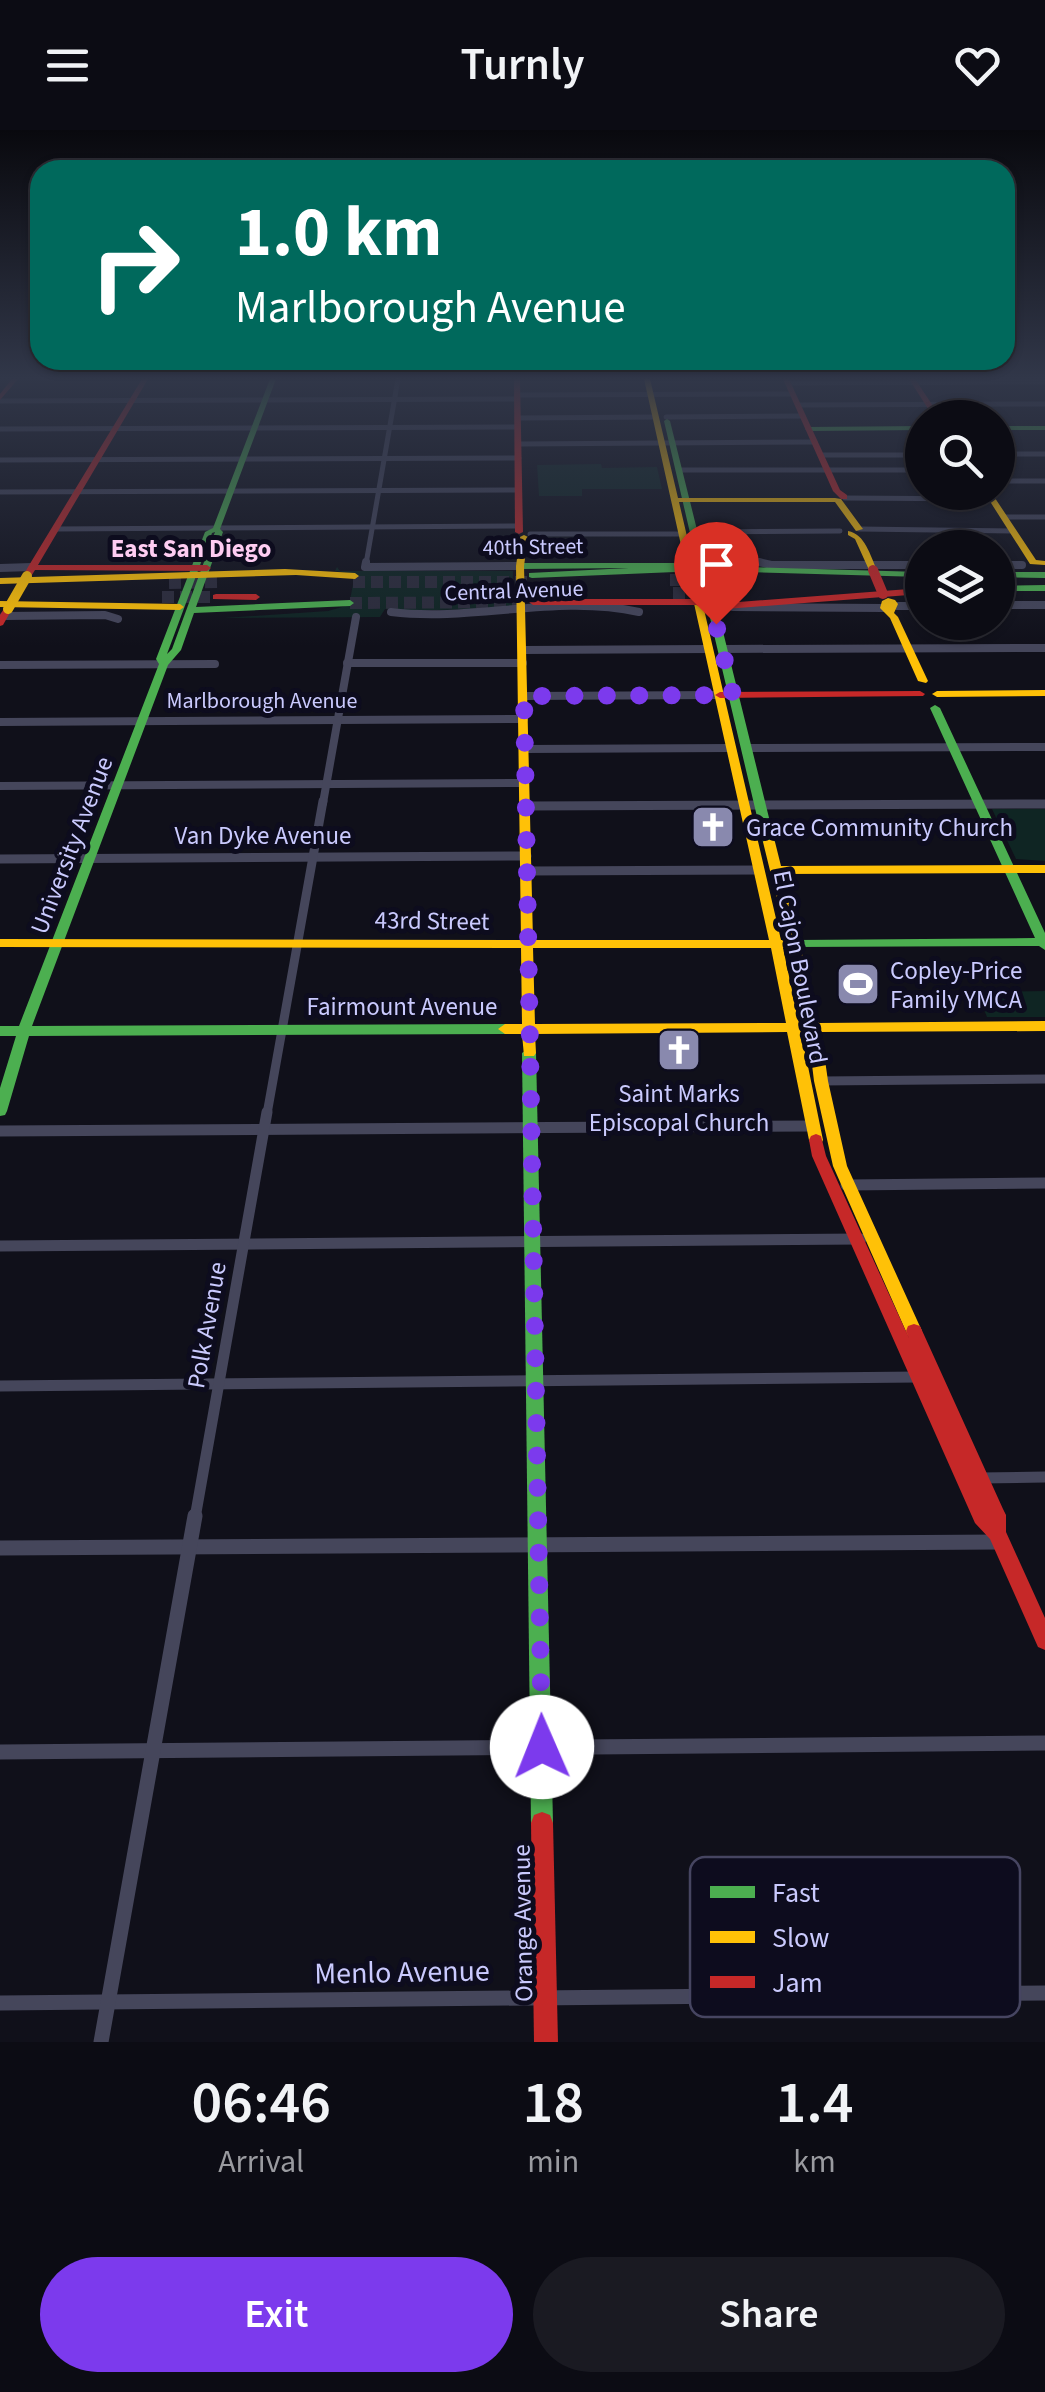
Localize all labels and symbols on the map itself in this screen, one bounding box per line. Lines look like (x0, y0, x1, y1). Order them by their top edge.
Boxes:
pin (674, 522, 759, 625)
street label: 40th Street (482, 530, 584, 564)
district label: East San Diego (111, 531, 271, 567)
street label: Central Avenue (444, 573, 584, 609)
street label: Marlborough Avenue (167, 685, 358, 717)
street label: University Avenue (22, 751, 122, 939)
church icon: Grace Community Church (690, 804, 736, 850)
place label: Grace Community Church (746, 810, 1013, 846)
street label: Van Dyke Avenue (174, 818, 352, 854)
street label: El Cajon Boulevard (764, 867, 836, 1067)
street label: 43rd Street (374, 902, 490, 940)
place label: Copley-Price Family YMCA (890, 953, 1022, 1018)
sports icon: Copley-Price Family YMCA (835, 961, 881, 1007)
street label: Fairmount Avenue (307, 989, 497, 1025)
church icon: Saint Marks Episcopal Church (656, 1027, 702, 1073)
place label: Saint Marks Episcopal Church (589, 1076, 769, 1141)
street label: Polk Avenue (178, 1259, 236, 1391)
position arrow (490, 1695, 594, 1799)
street label: Orange Avenue (504, 1844, 542, 2002)
legend (690, 1857, 1020, 2017)
text: Fast (772, 1873, 820, 1913)
text: Slow (772, 1918, 829, 1958)
street label: Menlo Avenue (314, 1949, 490, 1996)
text: Jam (772, 1963, 823, 2003)

